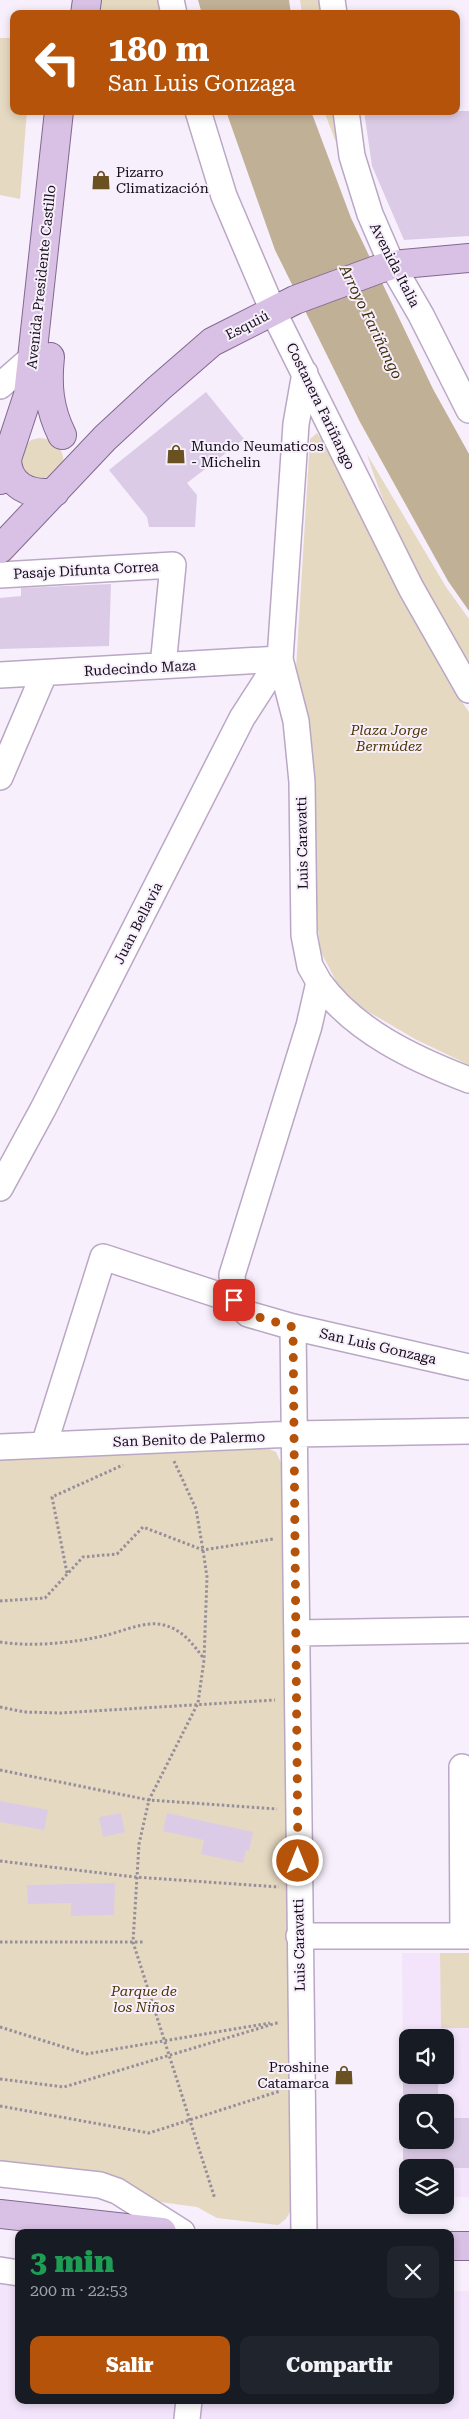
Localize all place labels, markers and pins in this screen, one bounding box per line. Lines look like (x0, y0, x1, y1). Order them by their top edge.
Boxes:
place label: Pizarro Climatización (116, 164, 209, 196)
shop icon: Pizarro Climatización (90, 169, 112, 191)
place label: Mundo Neumaticos - Michelin (191, 438, 324, 470)
shop icon: Mundo Neumaticos - Michelin (165, 443, 187, 465)
pin (213, 1279, 255, 1321)
place label: Proshine Catamarca (257, 2059, 329, 2091)
shop icon: Proshine Catamarca (333, 2064, 355, 2086)

